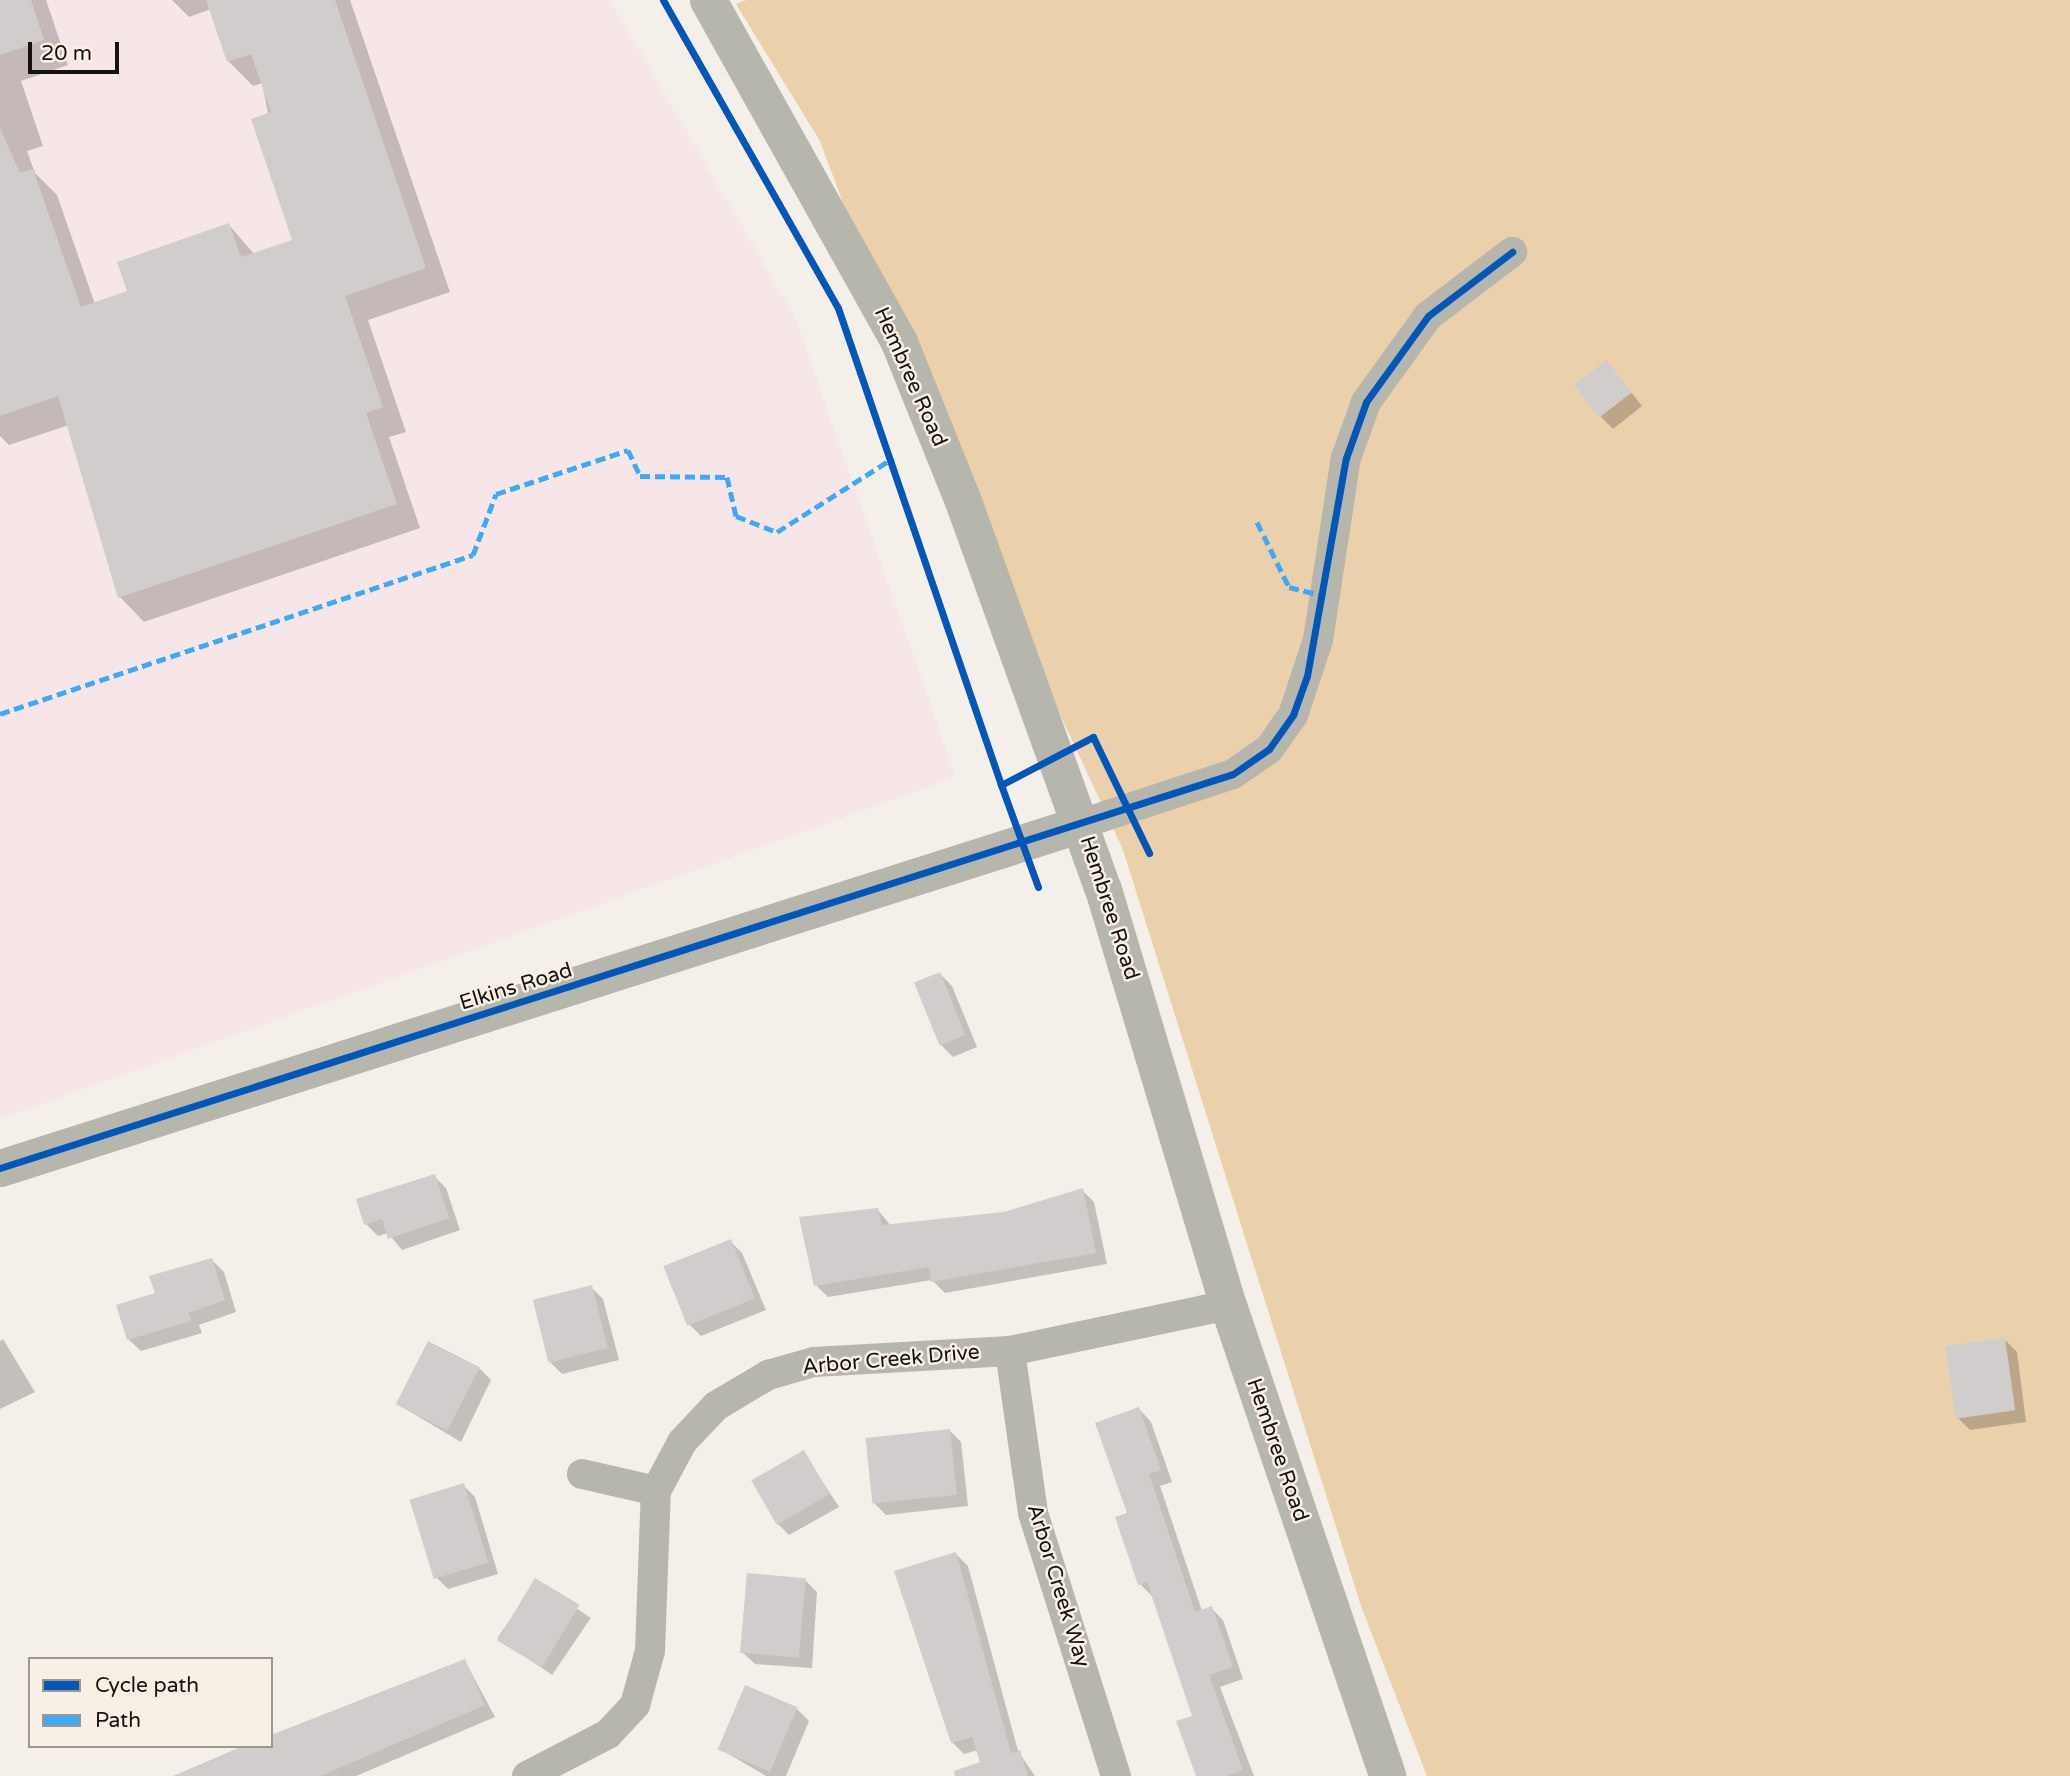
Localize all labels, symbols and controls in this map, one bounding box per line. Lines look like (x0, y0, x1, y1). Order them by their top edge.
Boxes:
scale bar (32, 28, 122, 72)
text: 20 m (41, 41, 92, 66)
street label: Hembree Road (868, 303, 952, 451)
street label: Hembree Road (1074, 833, 1144, 983)
street label: Elkins Road (457, 958, 575, 1016)
street label: Arbor Creek Drive (801, 1340, 981, 1380)
street label: Hembree Road (1241, 1375, 1313, 1525)
street label: Arbor Creek Way (1021, 1501, 1095, 1671)
legend (28, 1657, 273, 1748)
text: Cycle path (95, 1673, 199, 1698)
text: Path (95, 1708, 141, 1733)

